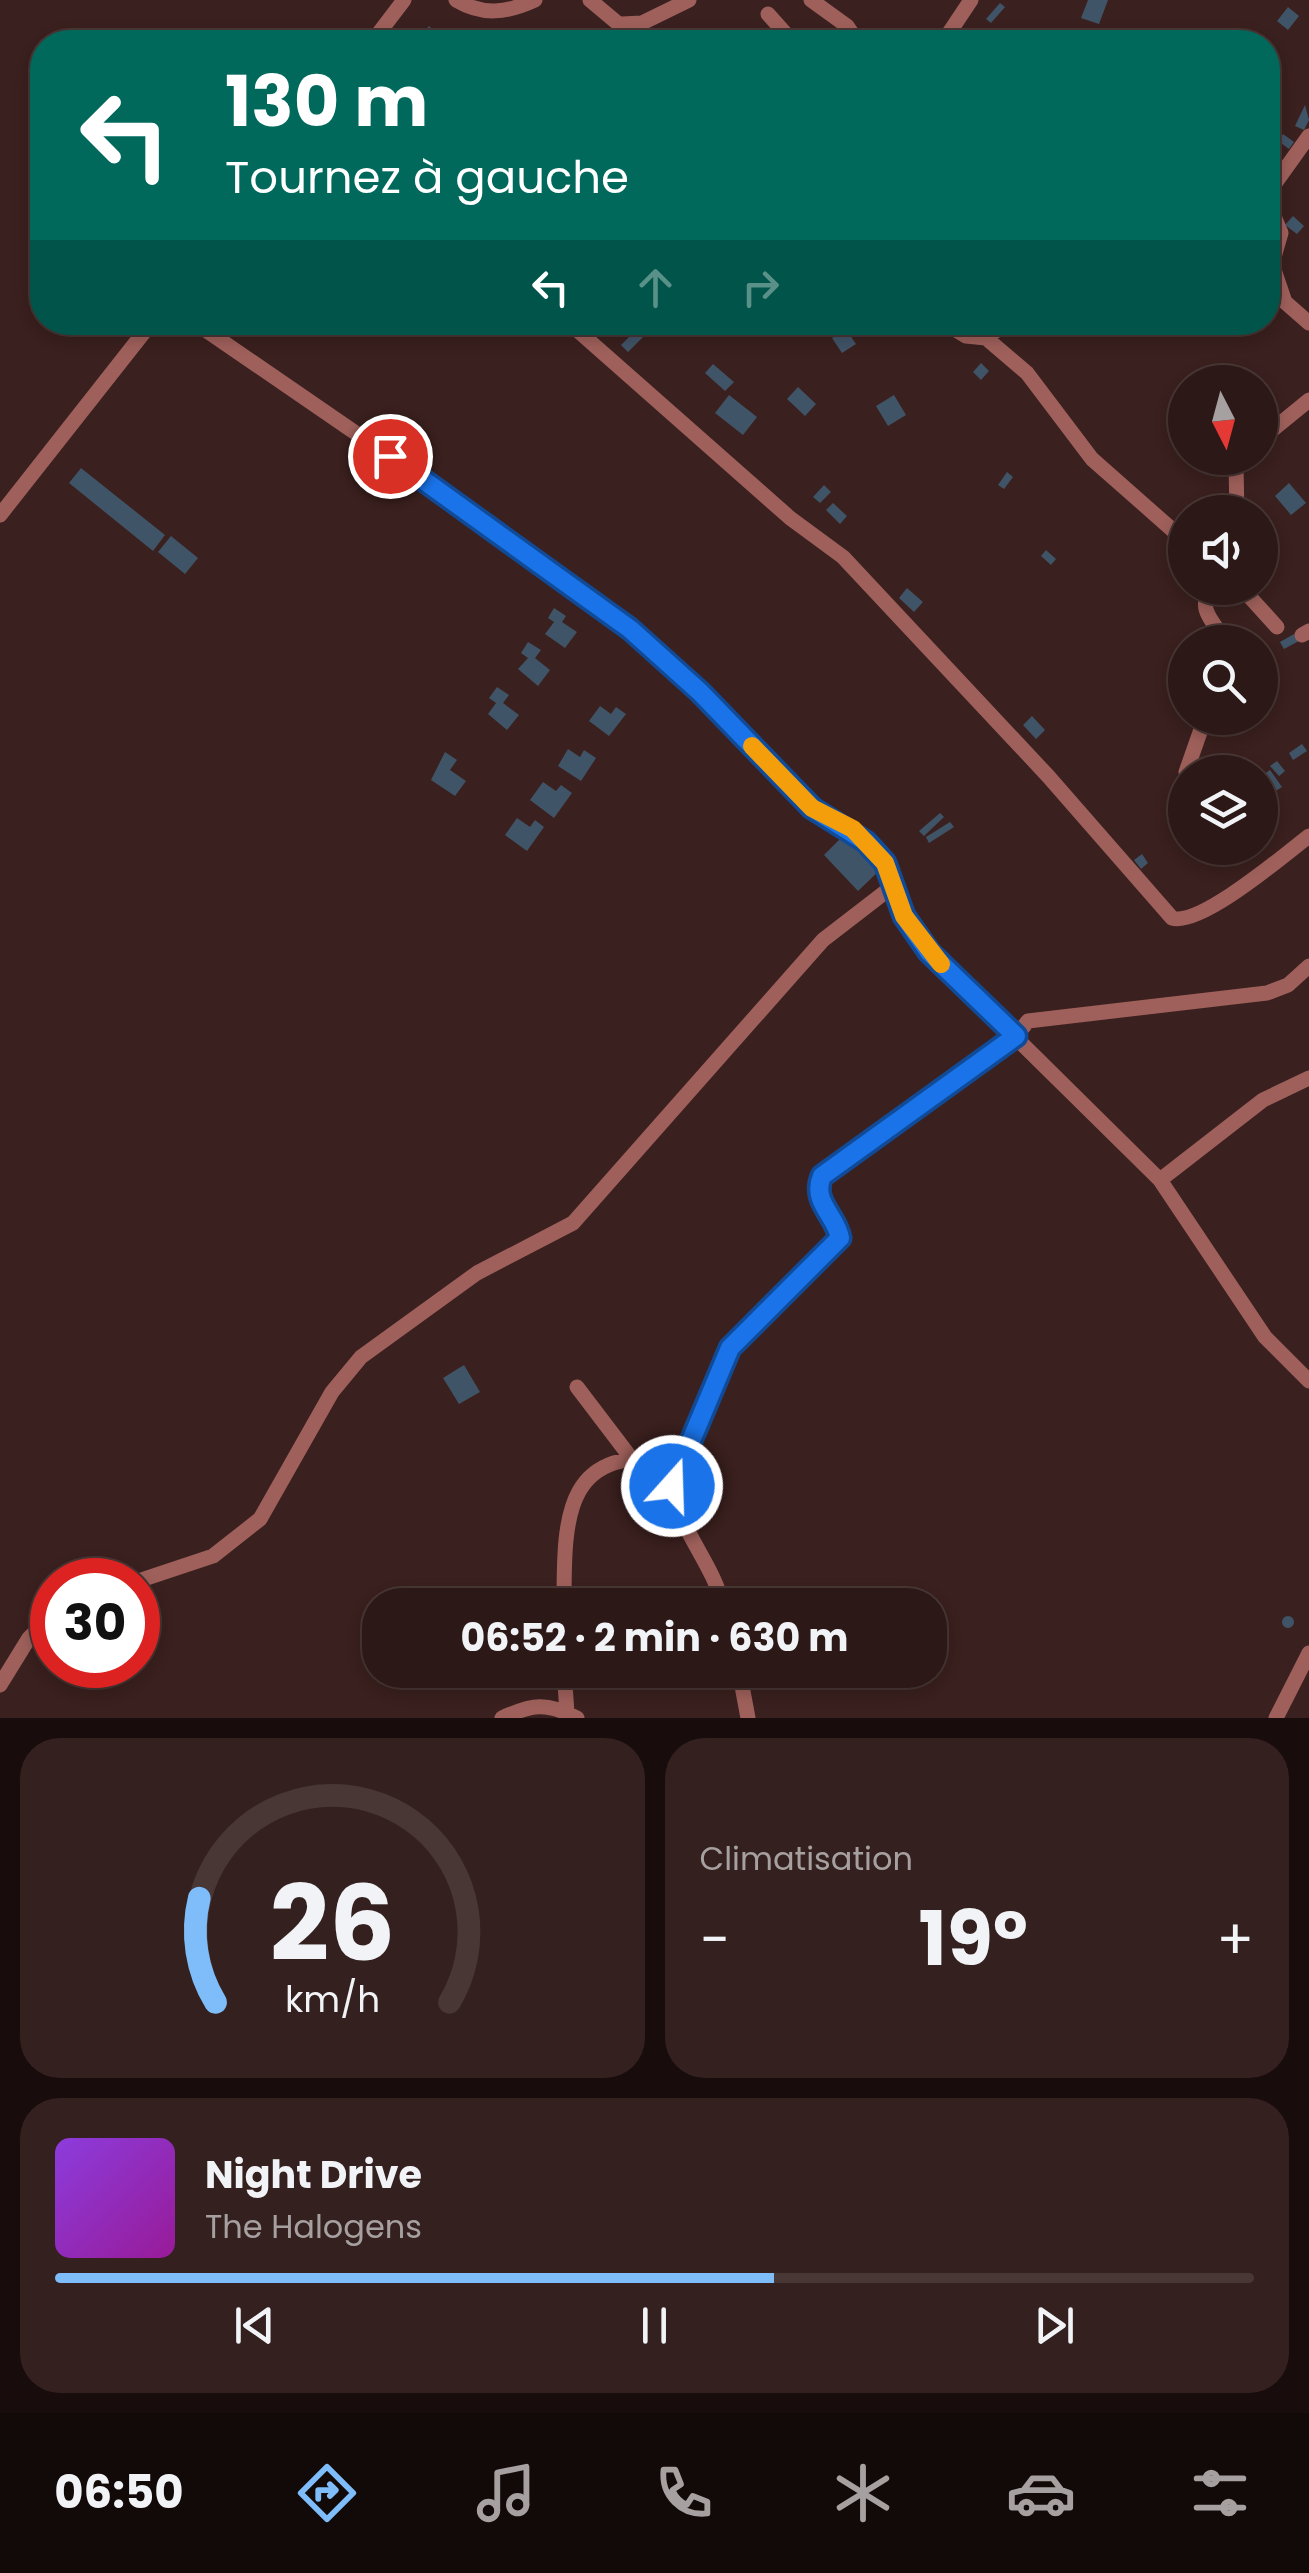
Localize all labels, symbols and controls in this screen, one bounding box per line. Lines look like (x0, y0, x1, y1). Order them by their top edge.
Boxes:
text: 130 m (225, 52, 428, 151)
icon: left (60, 70, 190, 200)
text: Tournez à gauche (225, 146, 629, 209)
icon: left (523, 260, 578, 315)
icon: ahead (628, 260, 683, 315)
icon: right (733, 260, 788, 315)
north arrow (1168, 365, 1278, 475)
map controls (1168, 365, 1278, 865)
pin (348, 414, 433, 499)
icon: arrive (363, 429, 418, 484)
button: sound (1168, 495, 1278, 605)
button: search (1168, 625, 1278, 735)
button: layers (1168, 755, 1278, 865)
position arrow (620, 1434, 724, 1538)
speed limit sign: 30 (30, 1558, 160, 1688)
text: 06:52 · 2 min · 630 m (460, 1611, 849, 1664)
text: Climatisation (700, 1836, 913, 1881)
text: 26 (269, 1851, 395, 1996)
text: 19° (919, 1886, 1028, 1991)
text: − (700, 1901, 730, 1978)
text: + (1216, 1901, 1254, 1978)
text: km/h (285, 1974, 380, 2025)
text: Night Drive (205, 2148, 422, 2201)
text: The Halogens (205, 2204, 422, 2249)
icon: previous (227, 2298, 282, 2353)
icon: pause (627, 2298, 682, 2353)
icon: next (1027, 2298, 1082, 2353)
icon: directions (292, 2458, 362, 2528)
icon: music (471, 2458, 541, 2528)
icon: phone (649, 2458, 719, 2528)
icon: climate (828, 2458, 898, 2528)
icon: car (1006, 2458, 1076, 2528)
icon: filters (1185, 2458, 1255, 2528)
text: 06:50 (54, 2461, 184, 2524)

